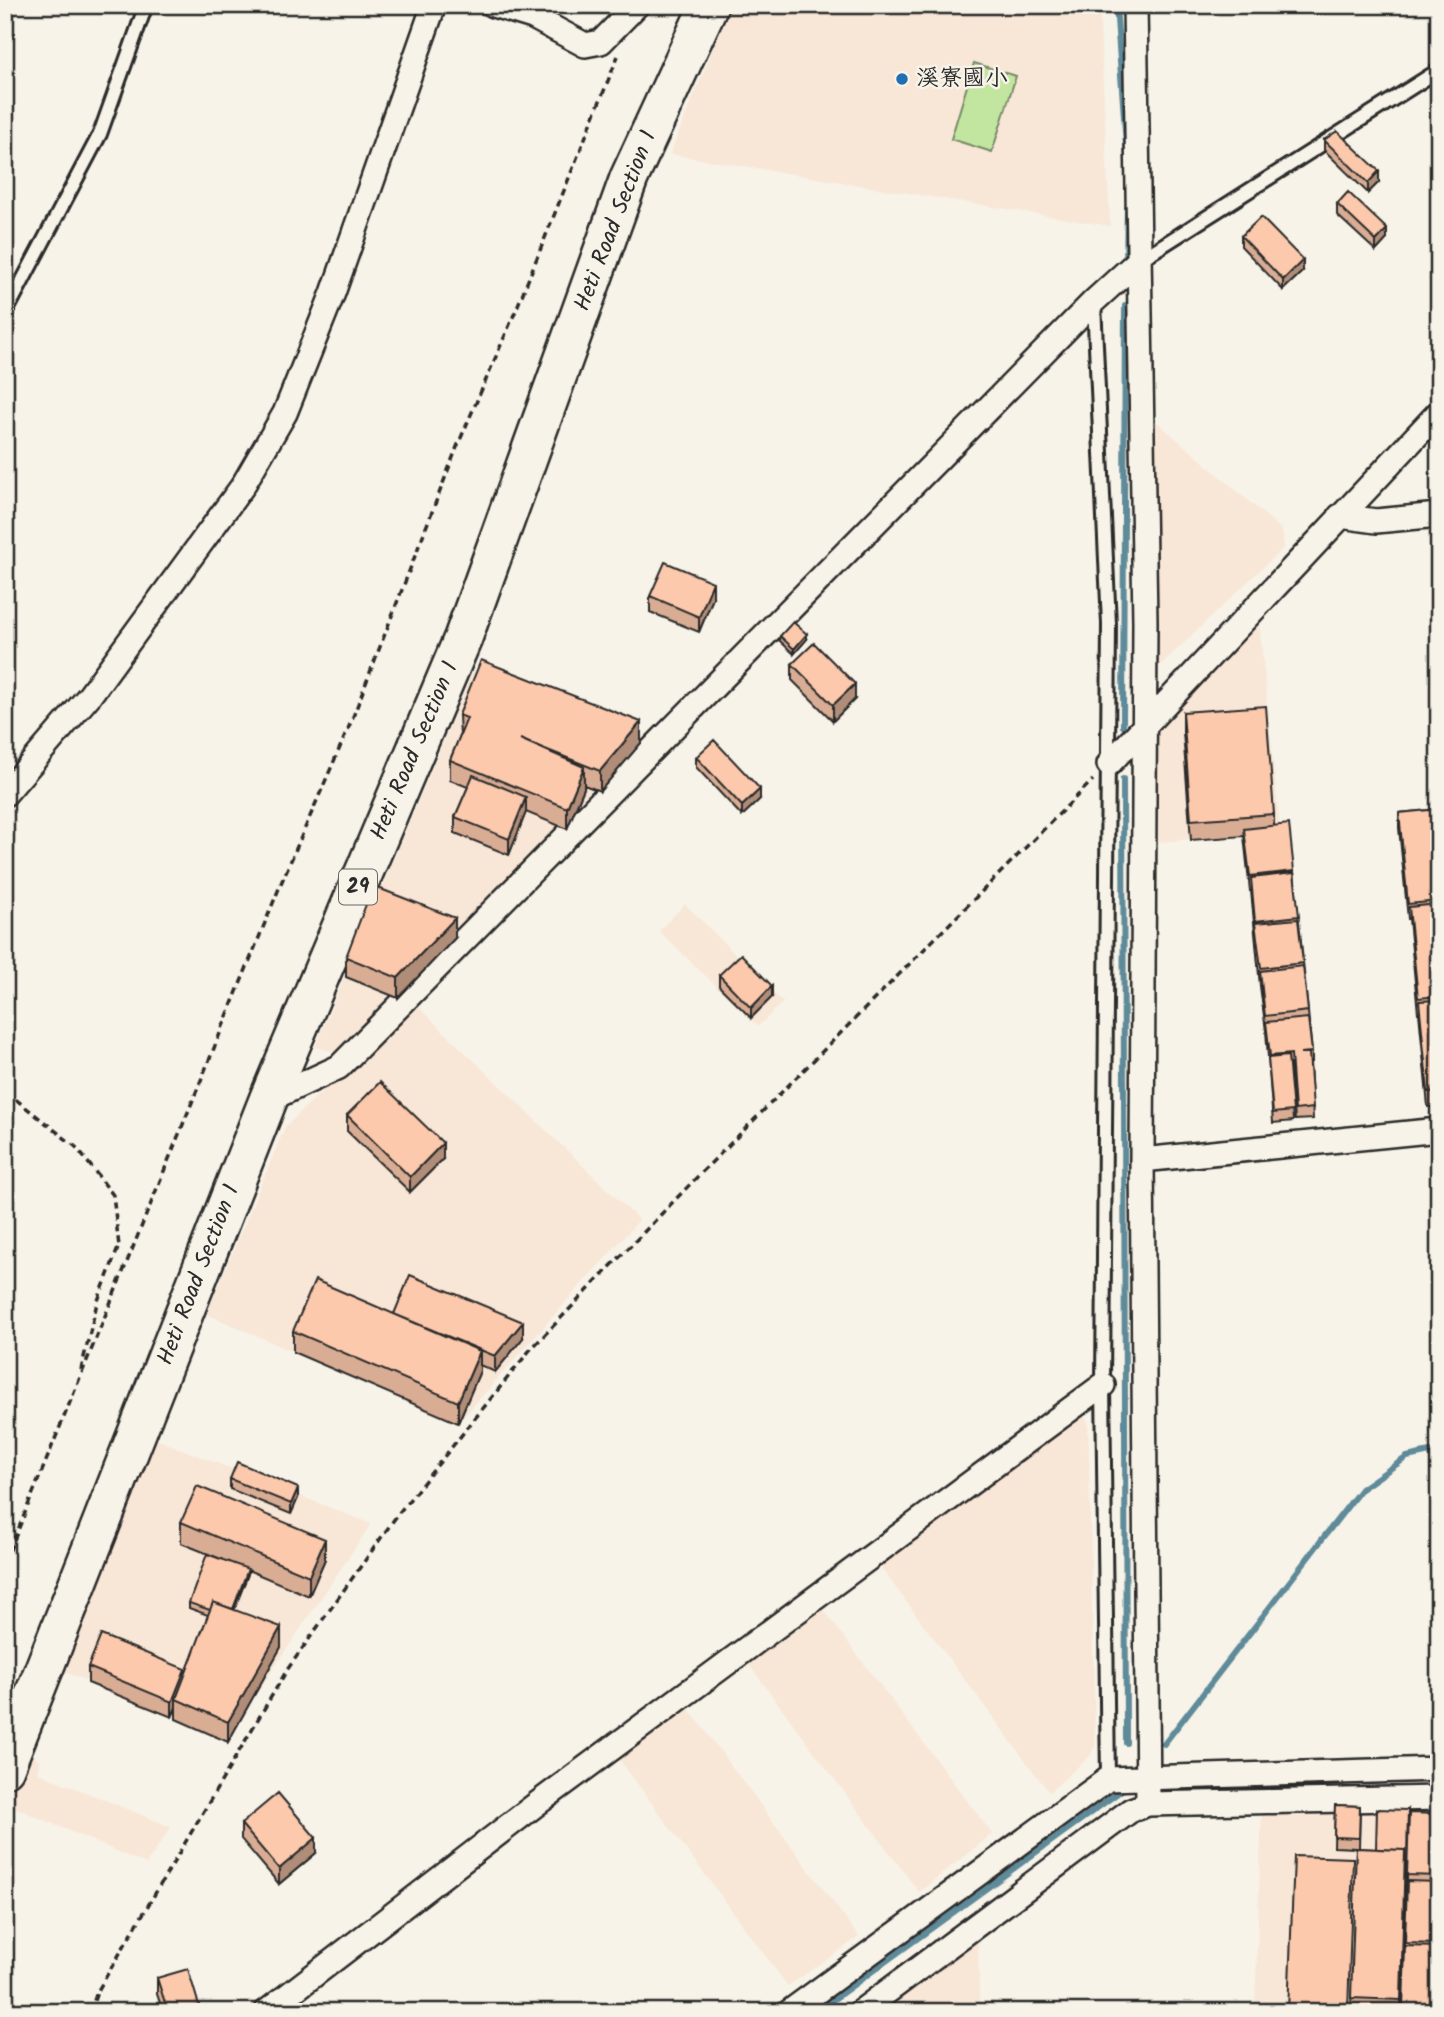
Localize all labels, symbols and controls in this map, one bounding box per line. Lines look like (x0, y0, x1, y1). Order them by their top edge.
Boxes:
place label: 溪寮國小 (916, 61, 1008, 97)
marker: 溪寮國小 (894, 71, 910, 87)
street label: Heti Road Section 1 (565, 125, 667, 317)
street label: Heti Road Section 1 (361, 656, 469, 846)
road number: 29 (339, 870, 377, 904)
street label: Heti Road Section 1 (148, 1179, 250, 1371)

